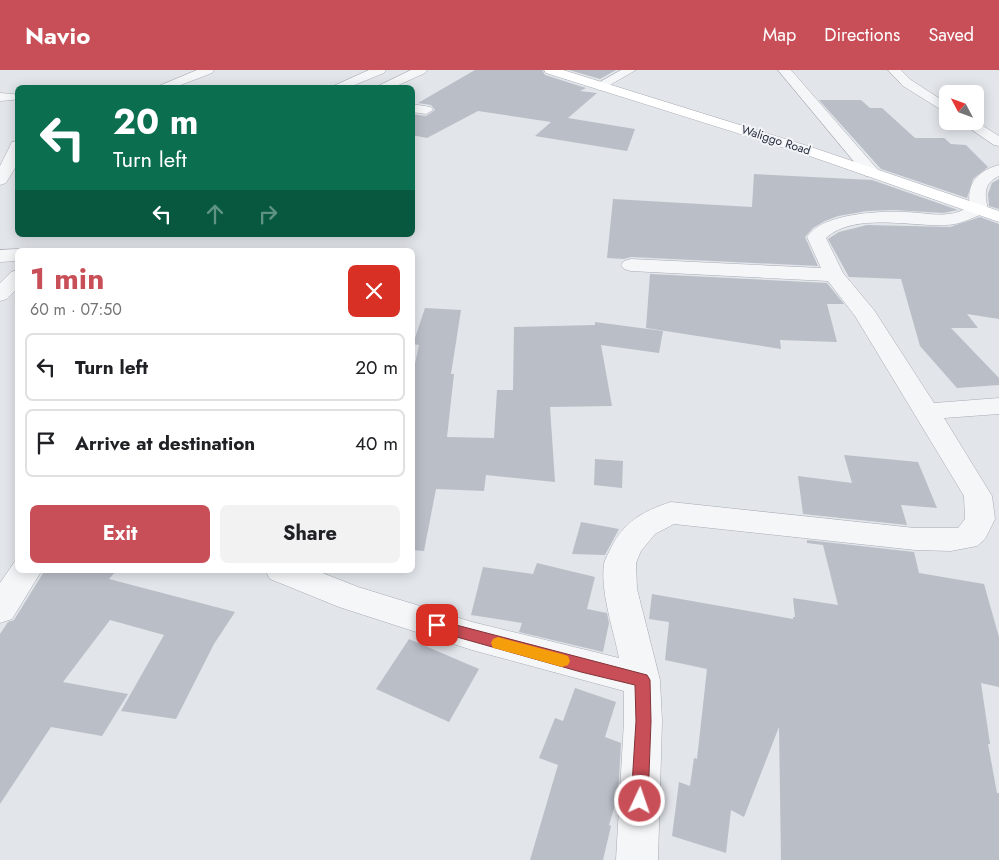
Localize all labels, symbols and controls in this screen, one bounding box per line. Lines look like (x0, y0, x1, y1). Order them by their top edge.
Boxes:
text: Navio (25, 18, 90, 53)
text: Map (763, 22, 796, 48)
text: Directions (824, 22, 900, 48)
text: Saved (928, 22, 974, 48)
north arrow (939, 85, 984, 130)
map controls (939, 85, 984, 130)
text: 20 m (113, 97, 198, 147)
icon: left (30, 105, 95, 170)
street label: Waliggo Road (739, 120, 813, 160)
text: Turn left (113, 143, 187, 175)
icon: left (148, 200, 176, 228)
icon: ahead (201, 200, 229, 228)
icon: right (254, 200, 282, 228)
text: 1 min (30, 257, 104, 300)
button: close (348, 265, 400, 317)
text: 60 m · 07:50 (30, 298, 122, 321)
icon: left (32, 353, 60, 381)
text: Turn left (75, 354, 148, 381)
text: 20 m (355, 354, 398, 381)
icon: arrive (32, 429, 60, 457)
text: Arrive at destination (75, 430, 255, 457)
text: 40 m (355, 430, 398, 457)
button: Exit (30, 505, 210, 563)
button: Share (220, 505, 400, 563)
pin (416, 604, 458, 646)
icon: arrive (423, 611, 451, 639)
position arrow (613, 774, 665, 826)

